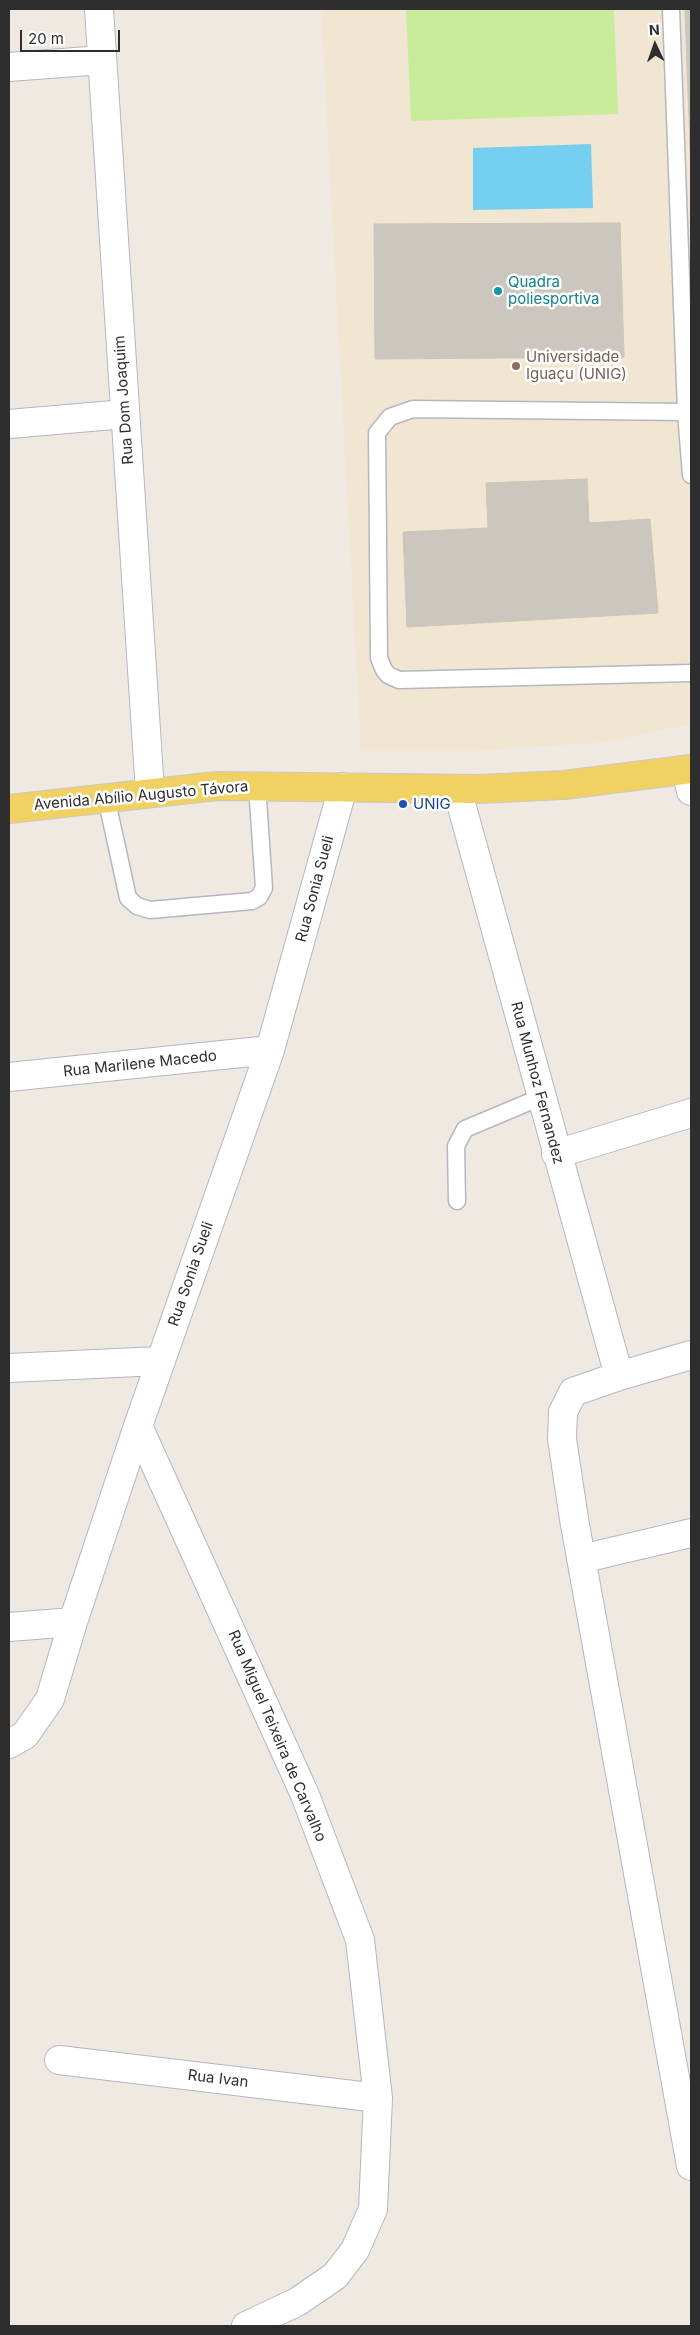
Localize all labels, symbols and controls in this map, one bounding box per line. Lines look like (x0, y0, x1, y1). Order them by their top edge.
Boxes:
scale bar (22, 20, 122, 52)
north arrow (630, 20, 680, 70)
text: N (648, 21, 660, 38)
text: 20 m (28, 29, 64, 48)
place label: Quadra poliesportiva (508, 273, 599, 308)
marker: Quadra poliesportiva (492, 285, 504, 297)
street label: Rua Dom Joaquim (111, 335, 137, 465)
place label: Universidade Iguaçu (UNIG) (526, 348, 627, 383)
marker: Universidade Iguaçu (UNIG) (510, 360, 522, 372)
street label: Avenida Abílio Augusto Távora (33, 778, 249, 814)
place label: UNIG (413, 795, 451, 813)
marker: UNIG (397, 798, 409, 810)
street label: Rua Sonia Sueli (292, 834, 338, 944)
street label: Rua Munhoz Fernandez (507, 1000, 567, 1166)
street label: Rua Marilene Macedo (62, 1047, 218, 1081)
street label: Rua Sonia Sueli (165, 1219, 217, 1329)
street label: Rua Miguel Teixeira de Carvalho (224, 1627, 330, 1845)
street label: Rua Ivan (187, 2066, 249, 2092)

